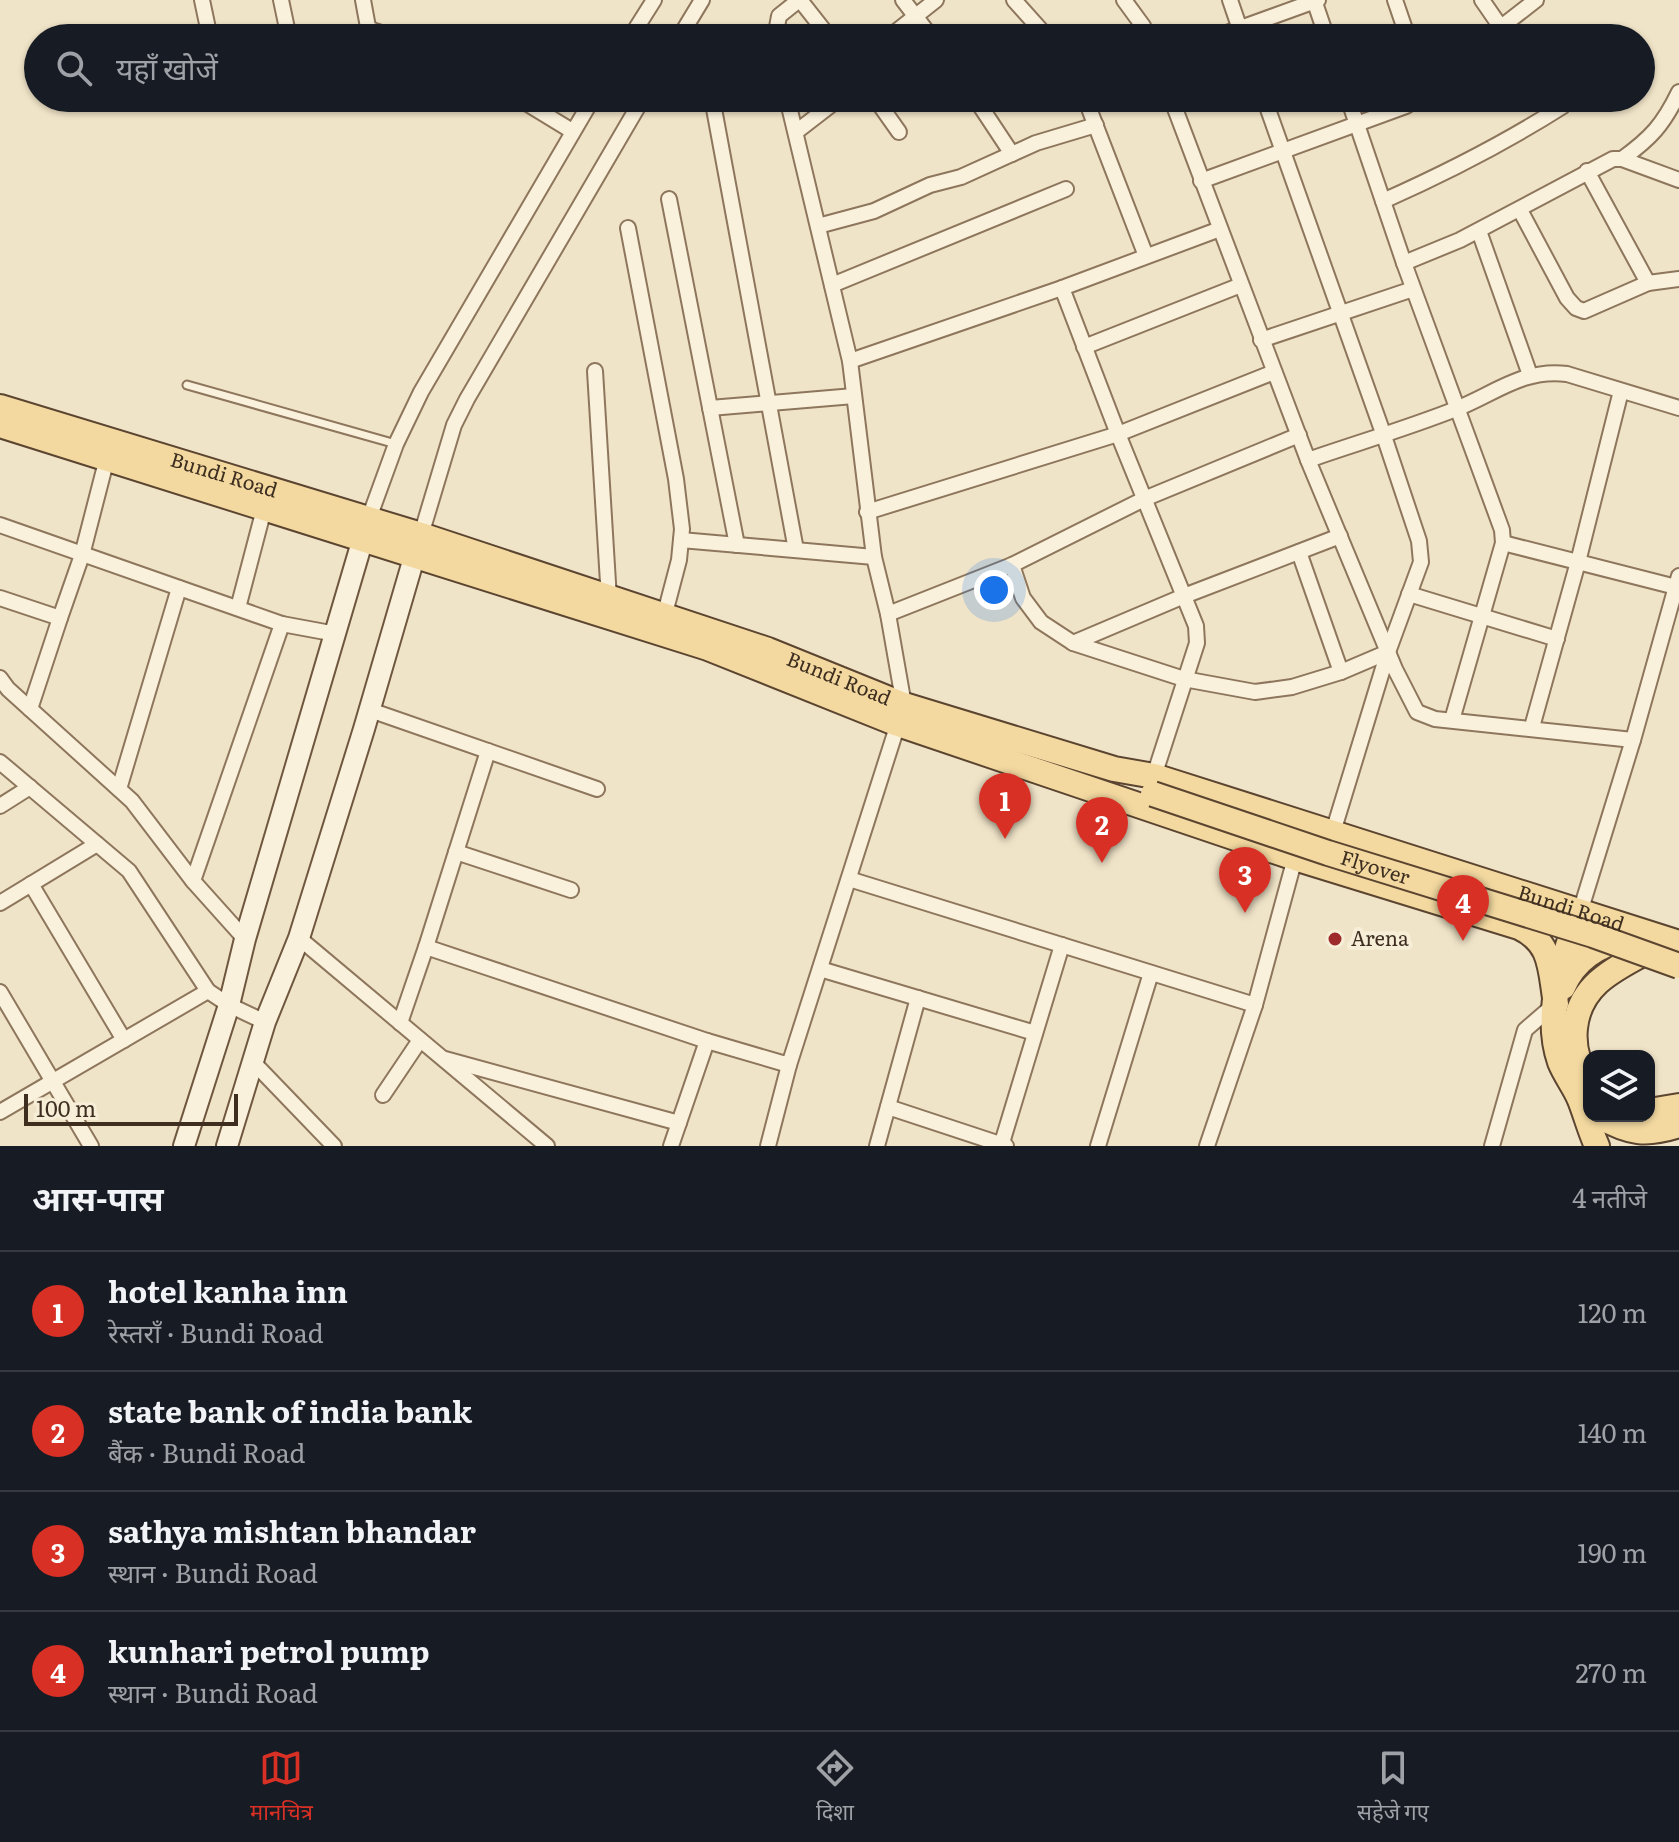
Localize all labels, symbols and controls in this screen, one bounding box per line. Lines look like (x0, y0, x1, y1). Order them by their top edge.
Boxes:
search box (24, 24, 1655, 112)
text: यहाँ खोजें (116, 45, 218, 89)
icon: search (52, 46, 96, 90)
street label: Bundi Road (167, 443, 282, 504)
your location (974, 570, 1014, 610)
street label: Bundi Road (783, 642, 896, 711)
pin: 1 (979, 773, 1031, 839)
pin: 2 (1076, 797, 1128, 863)
street label: Flyover (1337, 841, 1415, 891)
pin: 3 (1219, 847, 1271, 913)
pin: 4 (1437, 875, 1489, 941)
street label: Bundi Road (1514, 876, 1629, 938)
place label: Arena (1351, 922, 1409, 952)
marker: Arena (1326, 930, 1344, 948)
map controls (1583, 1050, 1655, 1122)
button: layers (1583, 1050, 1655, 1122)
scale bar (24, 1090, 238, 1126)
text: 100 m (36, 1091, 96, 1124)
text: आस-पास (32, 1171, 164, 1221)
text: 4 नतीजे (1572, 1177, 1647, 1216)
text: hotel kanha inn (108, 1268, 348, 1312)
text: 1 (53, 1292, 63, 1331)
text: 120 m (1578, 1292, 1647, 1331)
text: रेस्तराँ · Bundi Road (108, 1312, 324, 1351)
text: state bank of india bank (108, 1388, 472, 1432)
text: 2 (51, 1412, 65, 1451)
text: 140 m (1578, 1412, 1647, 1451)
text: बैंक · Bundi Road (108, 1432, 305, 1471)
text: sathya mishtan bhandar (108, 1508, 476, 1552)
text: 3 (51, 1532, 65, 1571)
text: 190 m (1577, 1532, 1647, 1571)
text: स्थान · Bundi Road (108, 1552, 318, 1591)
text: kunhari petrol pump (108, 1628, 430, 1672)
text: 4 (50, 1652, 66, 1691)
text: 270 m (1575, 1652, 1647, 1691)
text: स्थान · Bundi Road (108, 1672, 318, 1711)
tab: मानचित्र (250, 1746, 313, 1829)
tab: दिशा (813, 1746, 857, 1829)
tab: सहेजे गए (1357, 1746, 1429, 1829)

